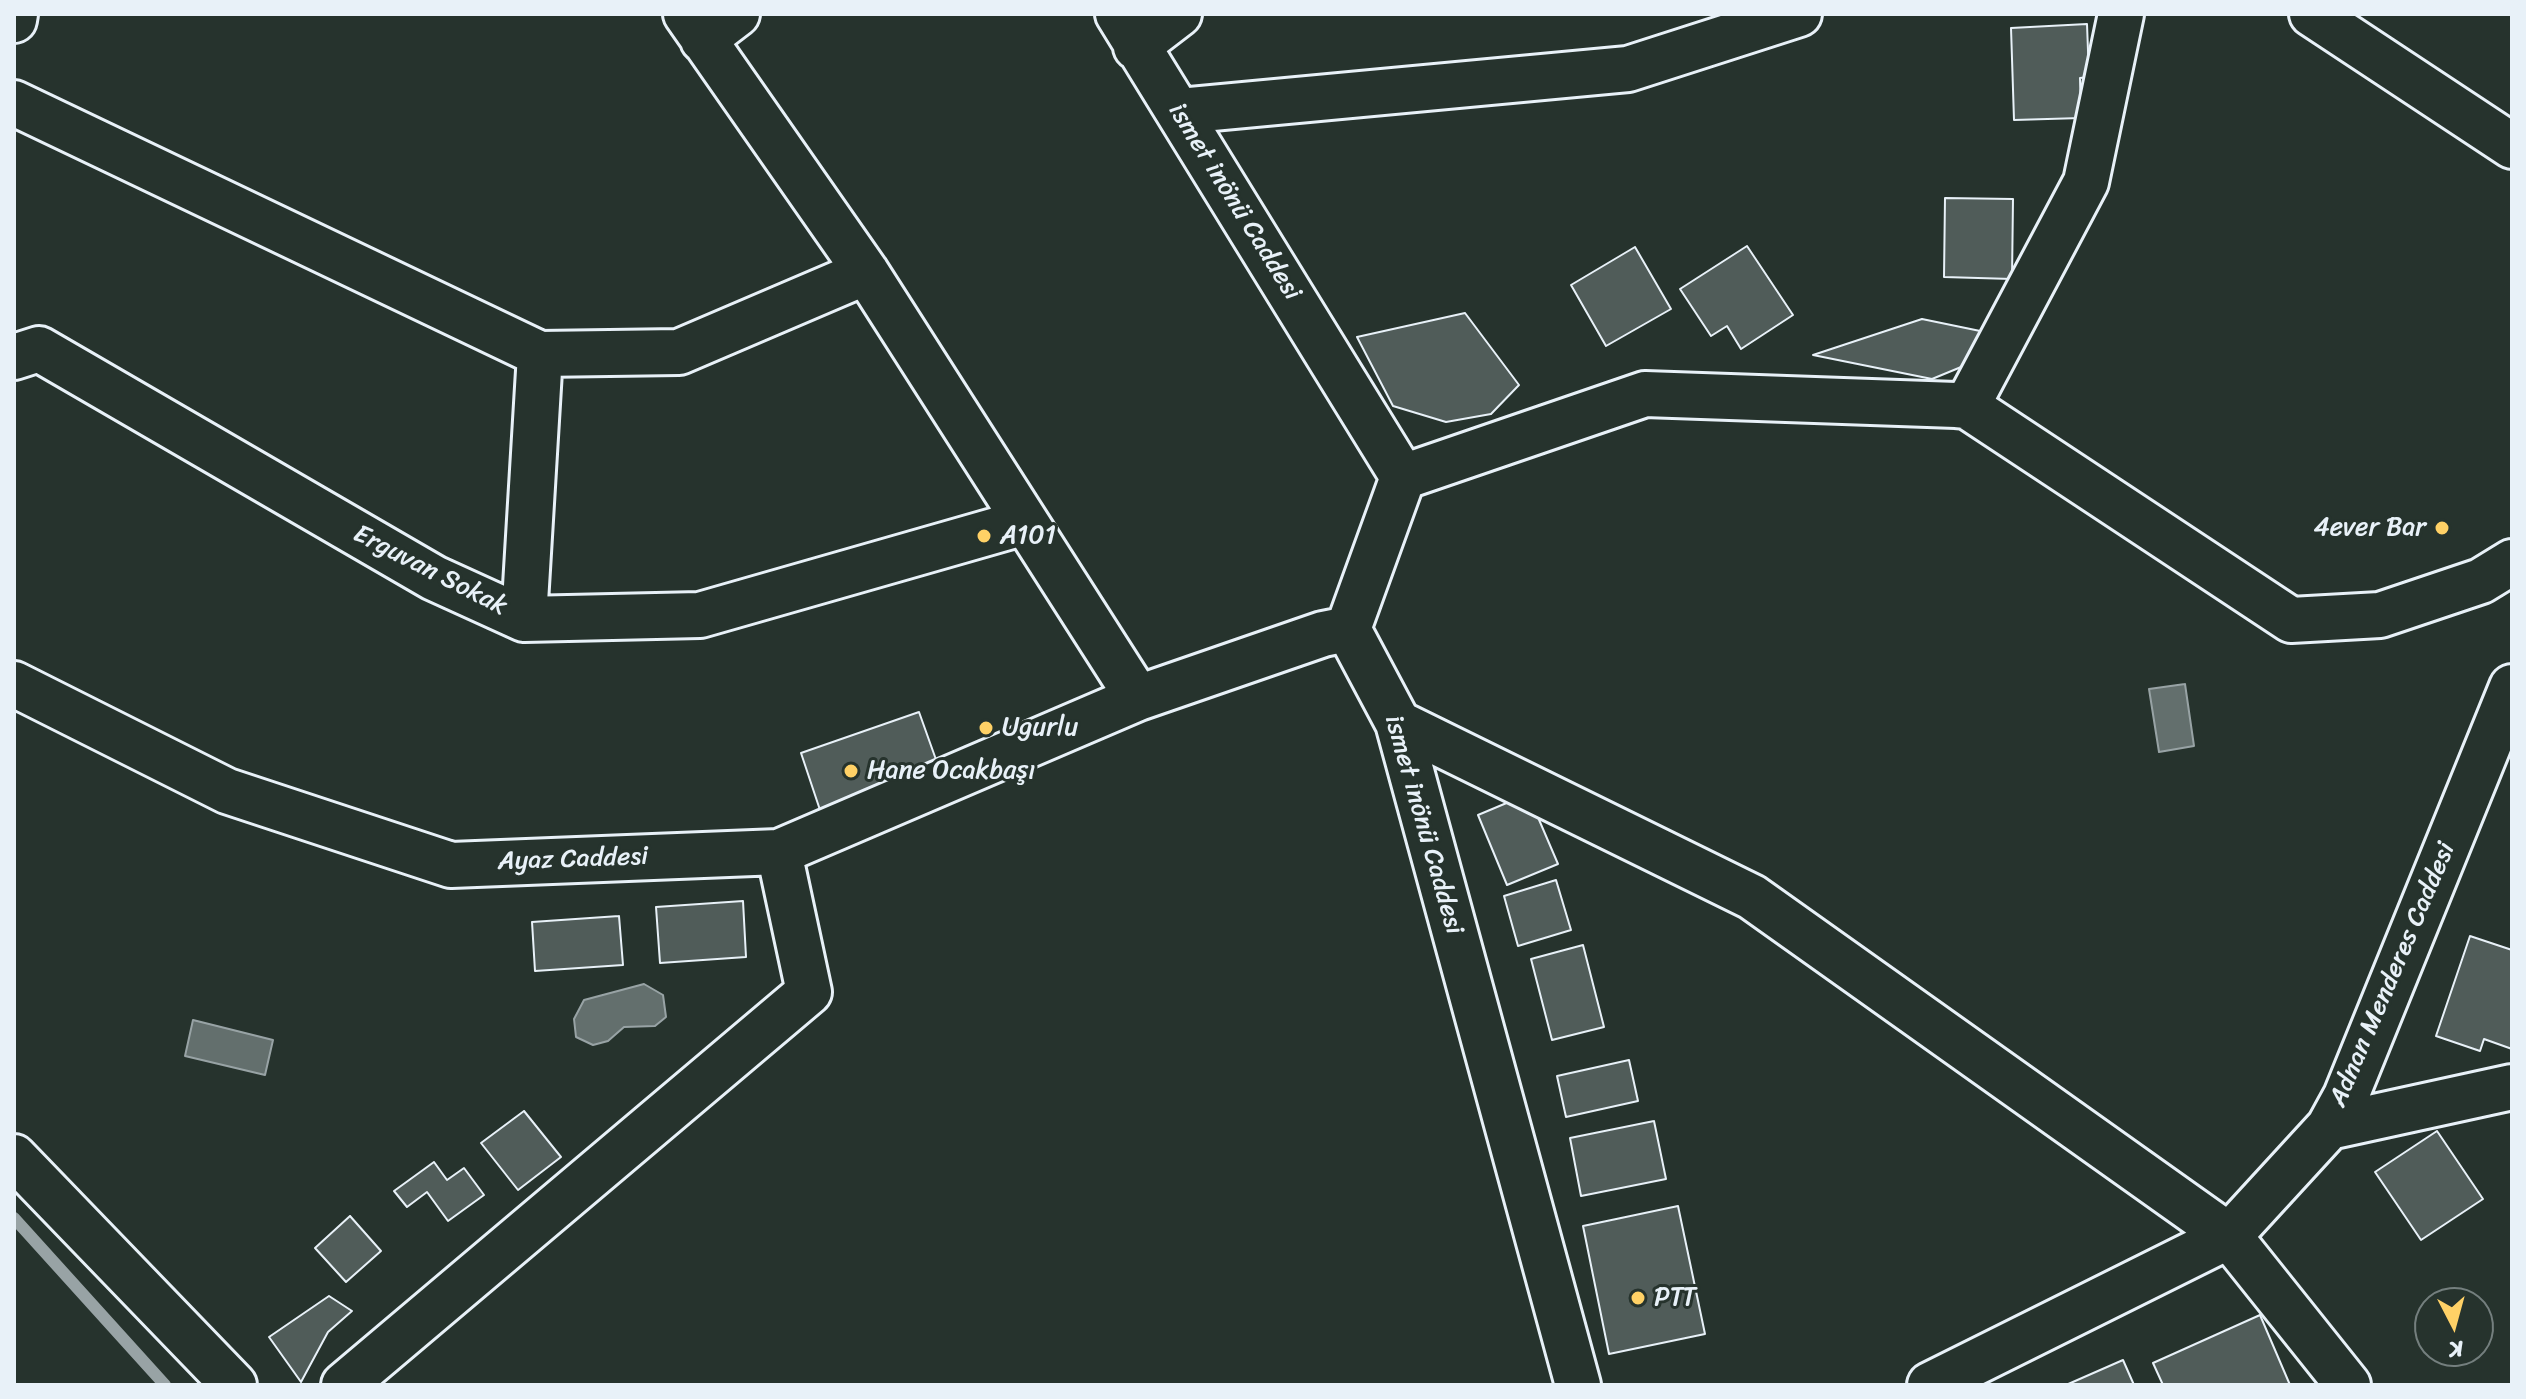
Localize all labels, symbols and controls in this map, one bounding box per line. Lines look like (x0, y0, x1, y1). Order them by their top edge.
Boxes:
street label: ismet inönü Caddesi (1161, 98, 1307, 306)
place label: 4ever Bar (2313, 512, 2426, 544)
street label: Erguvan Sokak (348, 519, 512, 623)
marker: 4ever Bar (2433, 519, 2451, 537)
place label: A101 (1000, 520, 1056, 552)
marker: A101 (975, 527, 993, 545)
place label: Ugurlu (1002, 712, 1078, 744)
street label: ismet inönü Caddesi (1377, 712, 1469, 938)
marker: Ugurlu (977, 719, 995, 737)
place label: Hane Ocakbaşı (867, 755, 1035, 787)
marker: Hane Ocakbaşı (842, 762, 860, 780)
street label: Adnan Menderes Caddesi (2323, 838, 2463, 1112)
street label: Ayaz Caddesi (497, 842, 649, 878)
place label: PTT (1654, 1282, 1696, 1314)
north arrow (2414, 1287, 2494, 1367)
marker: PTT (1629, 1289, 1647, 1307)
text: K (2448, 1329, 2465, 1369)

